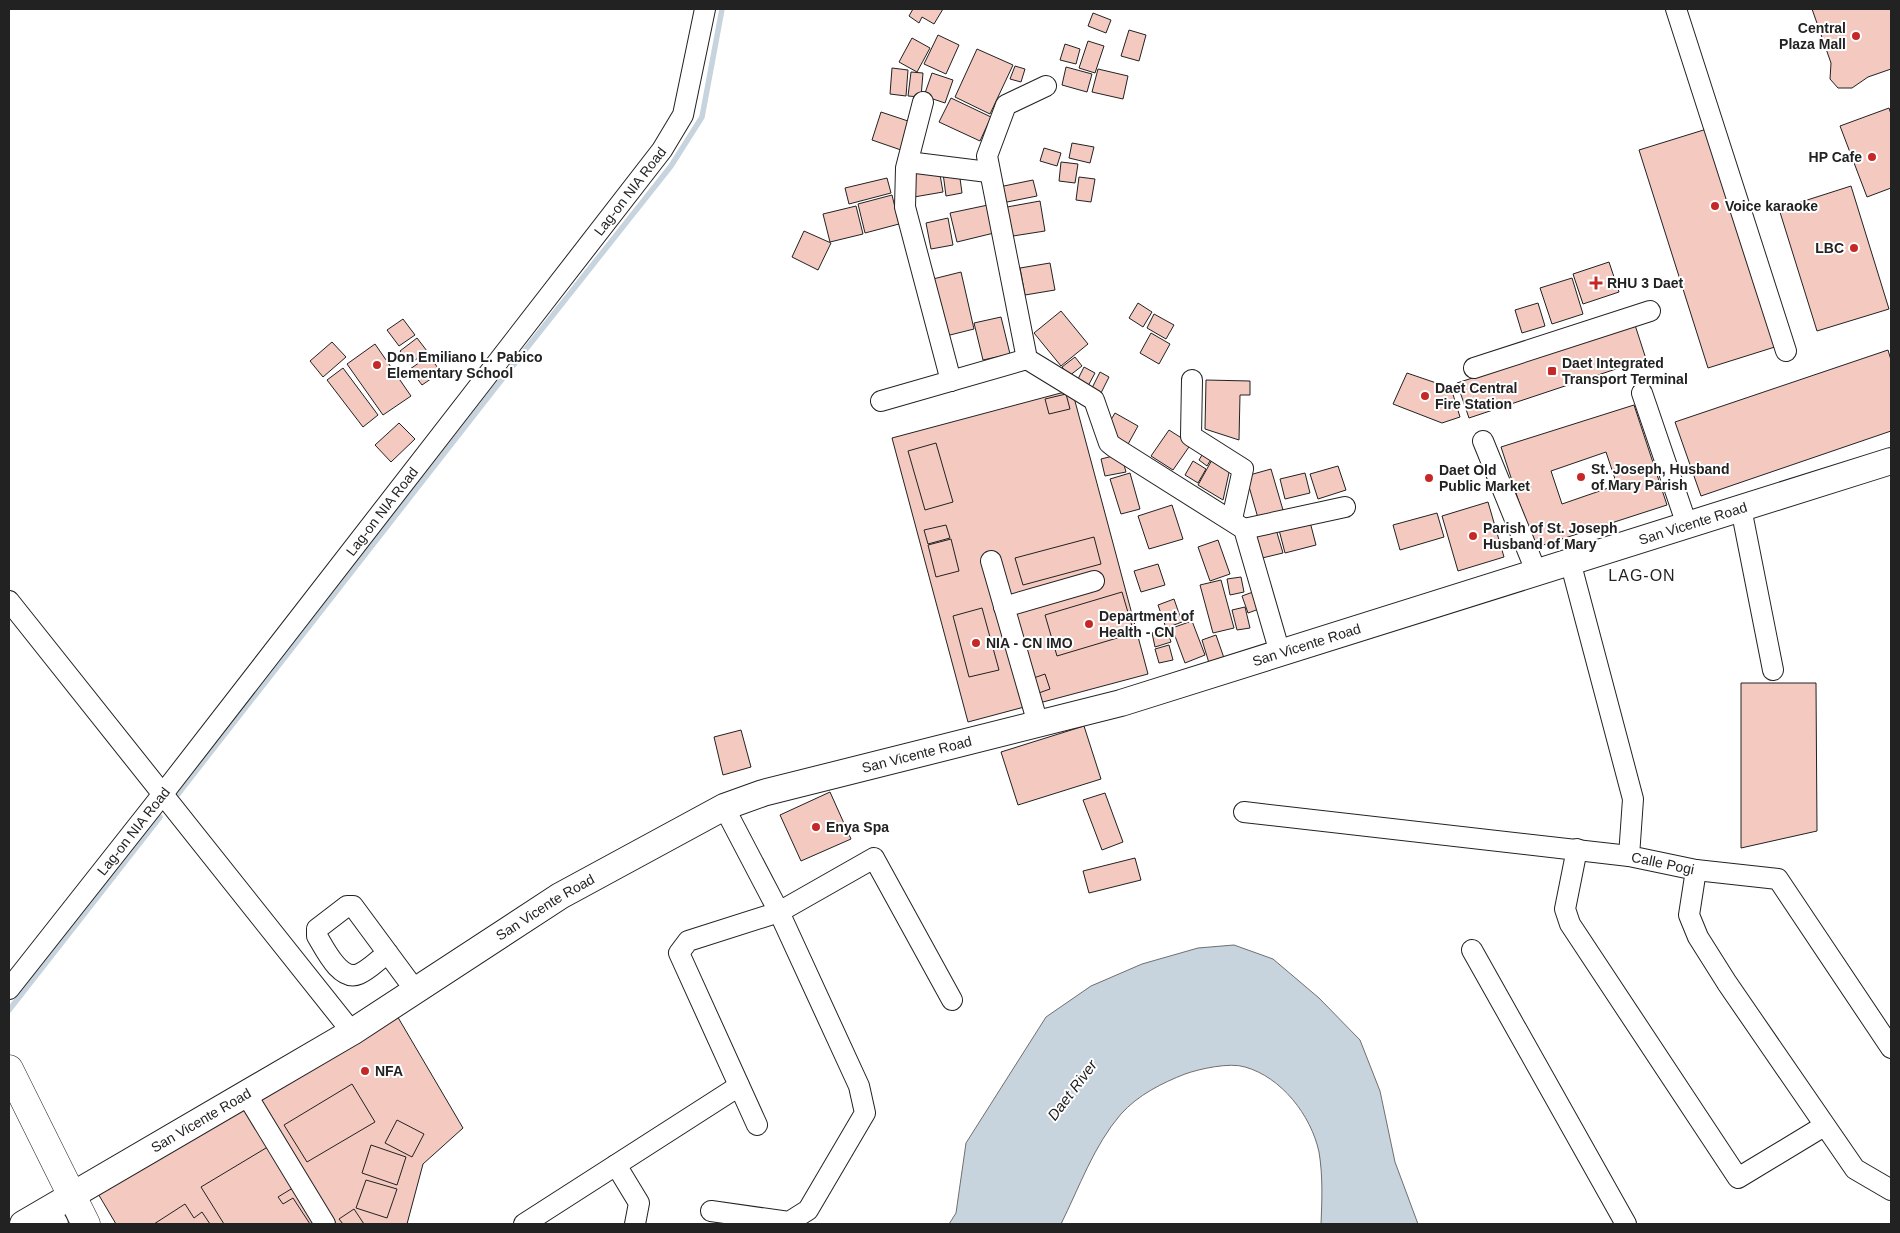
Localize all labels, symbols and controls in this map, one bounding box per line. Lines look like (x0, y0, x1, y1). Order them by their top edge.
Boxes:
place label: Central Plaza Mall (1779, 20, 1846, 52)
marker: Central Plaza Mall (1850, 30, 1862, 42)
street label: Lag-on NIA Road (591, 144, 669, 239)
place label: HP Cafe (1809, 149, 1862, 165)
marker: HP Cafe (1866, 151, 1878, 163)
place label: Voice karaoke (1725, 198, 1818, 214)
marker: Voice karaoke (1709, 200, 1721, 212)
place label: LBC (1815, 240, 1844, 256)
marker: LBC (1848, 242, 1860, 254)
place label: RHU 3 Daet (1607, 275, 1684, 291)
marker: RHU 3 Daet (1589, 276, 1603, 290)
place label: Don Emiliano L. Pabico Elementary School (387, 349, 543, 381)
place label: Daet Integrated Transport Terminal (1562, 355, 1688, 387)
marker: Don Emiliano L. Pabico Elementary School (371, 359, 383, 371)
marker: Daet Integrated Transport Terminal (1546, 365, 1558, 377)
place label: Daet Central Fire Station (1435, 380, 1517, 412)
marker: Daet Central Fire Station (1419, 390, 1431, 402)
place label: St. Joseph, Husband of Mary Parish (1591, 461, 1729, 493)
place label: Daet Old Public Market (1439, 462, 1530, 494)
street label: Lag-on NIA Road (343, 464, 421, 559)
marker: St. Joseph, Husband of Mary Parish (1575, 471, 1587, 483)
marker: Daet Old Public Market (1423, 472, 1435, 484)
street label: San Vicente Road (1637, 499, 1749, 548)
place label: Parish of St. Joseph Husband of Mary (1483, 520, 1618, 552)
marker: Parish of St. Joseph Husband of Mary (1467, 530, 1479, 542)
district label: LAG-ON (1608, 567, 1676, 584)
place label: Department of Health - CN (1099, 608, 1194, 640)
marker: Department of Health - CN (1083, 618, 1095, 630)
street label: San Vicente Road (1250, 620, 1363, 669)
place label: NIA - CN IMO (986, 635, 1073, 651)
marker: NIA - CN IMO (970, 637, 982, 649)
street label: San Vicente Road (860, 733, 973, 776)
street label: Lag-on NIA Road (94, 784, 173, 878)
place label: Enya Spa (826, 819, 889, 835)
marker: Enya Spa (810, 821, 822, 833)
street label: Calle Pogi (1630, 849, 1696, 877)
street label: San Vicente Road (493, 871, 597, 944)
water label: Daet River (1044, 1056, 1101, 1123)
place label: NFA (375, 1063, 403, 1079)
marker: NFA (359, 1065, 371, 1077)
street label: San Vicente Road (148, 1085, 254, 1155)

